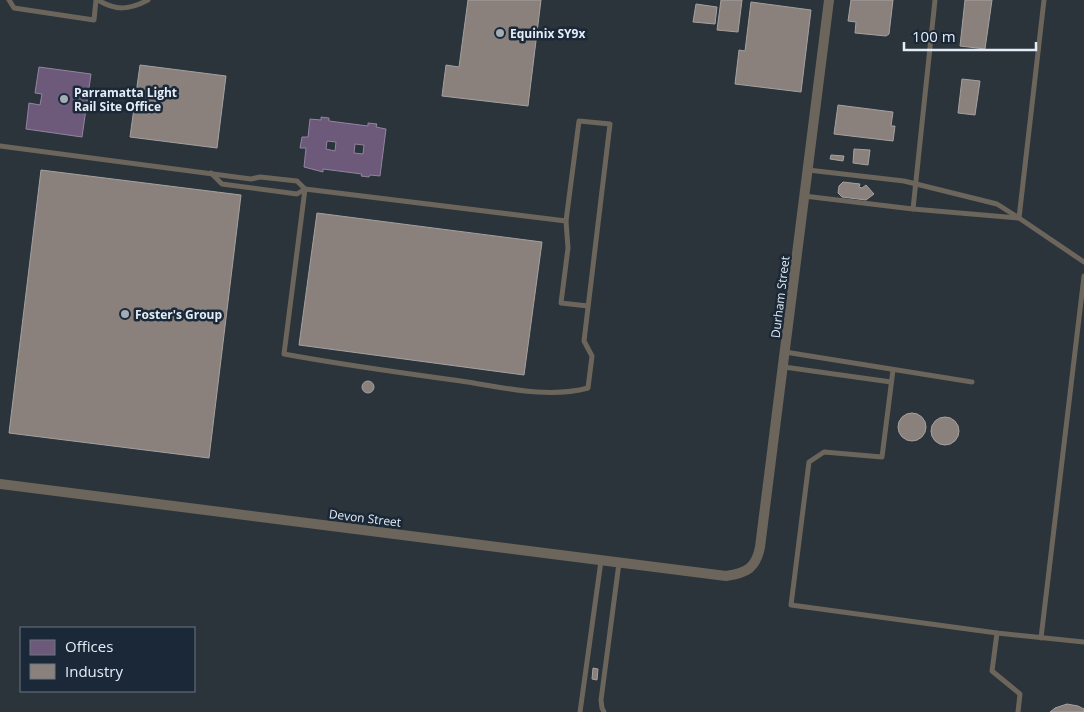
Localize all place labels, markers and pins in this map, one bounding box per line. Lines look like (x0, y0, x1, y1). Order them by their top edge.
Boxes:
place label: Equinix SY9x (510, 25, 585, 42)
marker: Equinix SY9x (494, 27, 506, 39)
place label: Parramatta Light Rail Site Office (74, 84, 177, 115)
marker: Parramatta Light Rail Site Office (58, 93, 70, 105)
place label: Foster's Group (135, 306, 222, 323)
marker: Foster's Group (119, 308, 131, 320)

